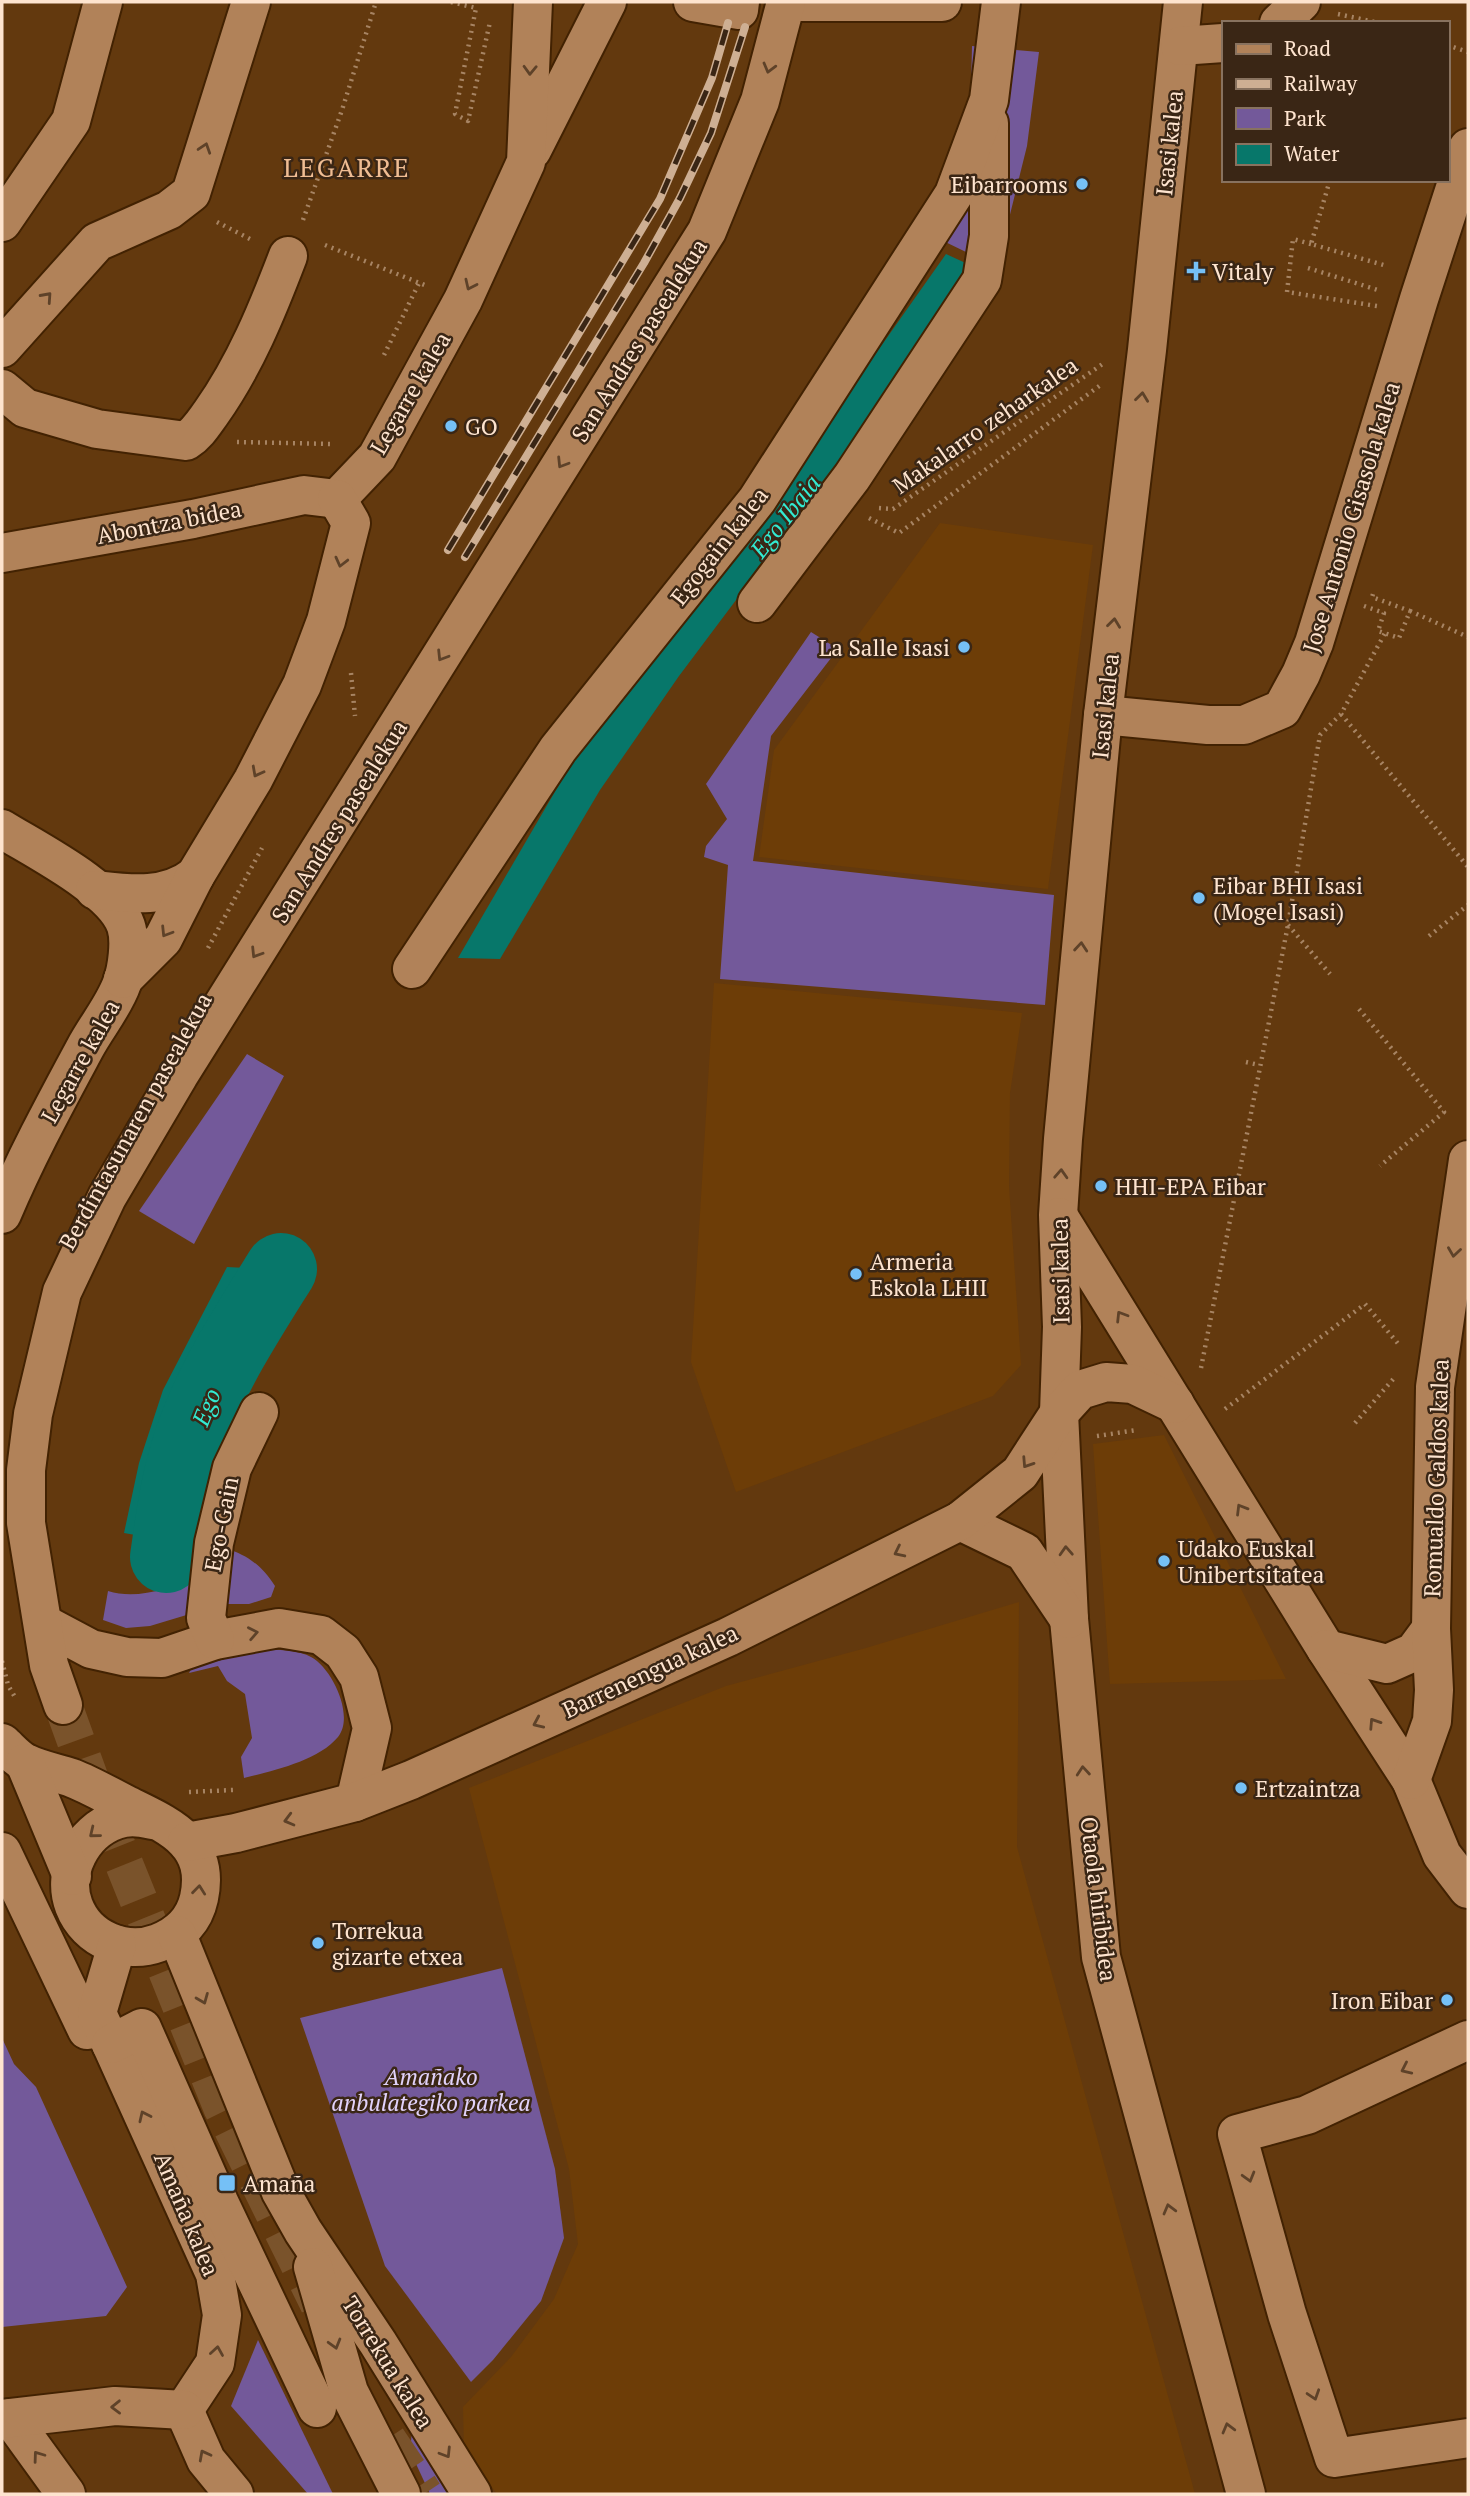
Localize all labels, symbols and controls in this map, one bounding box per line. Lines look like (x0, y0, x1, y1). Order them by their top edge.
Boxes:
legend (1222, 21, 1449, 182)
text: Road (1284, 34, 1331, 62)
one-way arrow (763, 62, 777, 74)
one-way arrow (522, 65, 537, 76)
text: Railway (1284, 69, 1358, 97)
street label: Isasi kalea (1148, 88, 1190, 197)
text: Park (1284, 104, 1326, 132)
text: Water (1284, 139, 1339, 167)
one-way arrow (196, 142, 211, 154)
district label: LEGARRE (283, 150, 411, 184)
place label: Eibarrooms (951, 169, 1068, 200)
marker: Eibarrooms (1074, 176, 1090, 192)
street label: San Andres pasealekua (564, 232, 714, 447)
place label: Vitaly (1212, 256, 1274, 287)
marker: Vitaly (1186, 261, 1206, 281)
one-way arrow (464, 278, 478, 290)
one-way arrow (39, 292, 52, 305)
street label: Legarre kalea (362, 326, 458, 460)
street label: Makalarro zeharkalea (886, 349, 1084, 501)
street label: Jose Antonio Gisasola kalea (1295, 378, 1407, 656)
one-way arrow (1134, 392, 1149, 403)
place label: GO (465, 411, 498, 442)
marker: GO (443, 418, 459, 434)
one-way arrow (558, 455, 571, 468)
water label: Ego Ibaia (742, 468, 827, 565)
street label: Egogain kalea (663, 480, 775, 611)
street label: Abontza bidea (94, 493, 244, 551)
one-way arrow (335, 556, 349, 568)
one-way arrow (1107, 617, 1122, 629)
place label: La Salle Isasi (819, 632, 950, 663)
marker: La Salle Isasi (956, 639, 972, 655)
one-way arrow (437, 648, 450, 661)
street label: Isasi kalea (1084, 651, 1126, 760)
street label: San Andres pasealekua (264, 713, 414, 928)
one-way arrow (252, 765, 266, 778)
place label: Eibar BHI Isasi (Mogel Isasi) (1213, 870, 1363, 927)
marker: Eibar BHI Isasi (Mogel Isasi) (1191, 890, 1207, 906)
one-way arrow (162, 925, 175, 938)
one-way arrow (1073, 941, 1088, 952)
one-way arrow (252, 945, 265, 958)
street label: Berdintasunaren pasealekua (51, 987, 219, 1255)
street label: Legarre kalea (33, 994, 127, 1128)
one-way arrow (1053, 1168, 1068, 1179)
place label: HHI-EPA Eibar (1115, 1171, 1266, 1202)
marker: HHI-EPA Eibar (1093, 1178, 1109, 1194)
street label: Isasi kalea (1044, 1217, 1076, 1324)
place label: Armeria Eskola LHII (870, 1246, 987, 1303)
one-way arrow (1447, 1246, 1462, 1258)
marker: Armeria Eskola LHII (848, 1266, 864, 1282)
one-way arrow (1116, 1310, 1129, 1323)
street label: Romualdo Galdos kalea (1416, 1358, 1456, 1598)
water label: Ego (184, 1384, 228, 1431)
one-way arrow (1022, 1455, 1035, 1468)
street label: Ego-Gain (197, 1474, 245, 1574)
one-way arrow (1236, 1503, 1249, 1516)
place label: Udako Euskal Unibertsitatea (1178, 1533, 1325, 1590)
one-way arrow (894, 1543, 906, 1557)
one-way arrow (1058, 1545, 1073, 1556)
marker: Udako Euskal Unibertsitatea (1156, 1553, 1172, 1569)
street label: Barrenengua kalea (557, 1617, 743, 1725)
one-way arrow (247, 1626, 259, 1641)
one-way arrow (533, 1715, 545, 1729)
one-way arrow (1369, 1717, 1382, 1730)
one-way arrow (1076, 1765, 1091, 1776)
place label: Ertzaintza (1255, 1773, 1361, 1804)
marker: Ertzaintza (1233, 1780, 1249, 1796)
one-way arrow (283, 1812, 295, 1826)
street label: Otaola hiribidea (1074, 1815, 1125, 1983)
one-way arrow (90, 1825, 102, 1838)
one-way arrow (192, 1884, 207, 1896)
place label: Torrekua gizarte etxea (332, 1915, 464, 1972)
marker: Torrekua gizarte etxea (310, 1935, 326, 1951)
place label: Iron Eibar (1331, 1985, 1433, 2016)
one-way arrow (194, 1992, 208, 2004)
marker: Iron Eibar (1439, 1992, 1455, 2008)
one-way arrow (1401, 2060, 1414, 2074)
park label: Amañako anbulategiko parkea (331, 2061, 531, 2118)
one-way arrow (138, 2110, 152, 2123)
street label: Amaña kalea (147, 2147, 227, 2281)
place label: Amaña (243, 2168, 316, 2199)
one-way arrow (1241, 2171, 1255, 2183)
marker: Amaña (217, 2173, 237, 2193)
one-way arrow (1163, 2203, 1177, 2215)
street label: Torrekua kalea (335, 2290, 441, 2434)
one-way arrow (327, 2338, 342, 2350)
one-way arrow (209, 2345, 224, 2357)
one-way arrow (1305, 2389, 1320, 2401)
one-way arrow (110, 2399, 121, 2415)
one-way arrow (1222, 2423, 1236, 2435)
one-way arrow (438, 2446, 451, 2459)
one-way arrow (199, 2449, 213, 2462)
one-way arrow (34, 2451, 46, 2464)

